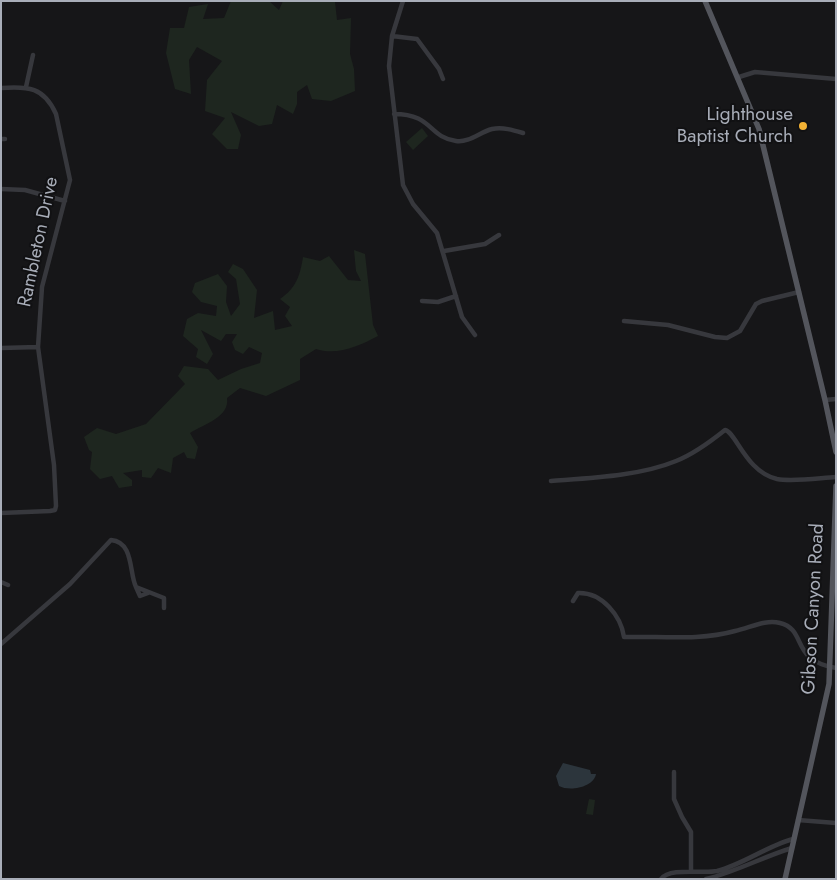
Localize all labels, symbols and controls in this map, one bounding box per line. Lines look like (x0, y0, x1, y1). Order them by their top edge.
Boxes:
place label: Lighthouse Baptist Church (677, 104, 793, 148)
marker: Lighthouse Baptist Church (797, 120, 809, 132)
street label: Rambleton Drive (14, 175, 64, 309)
street label: Gibson Canyon Road (798, 523, 830, 695)

